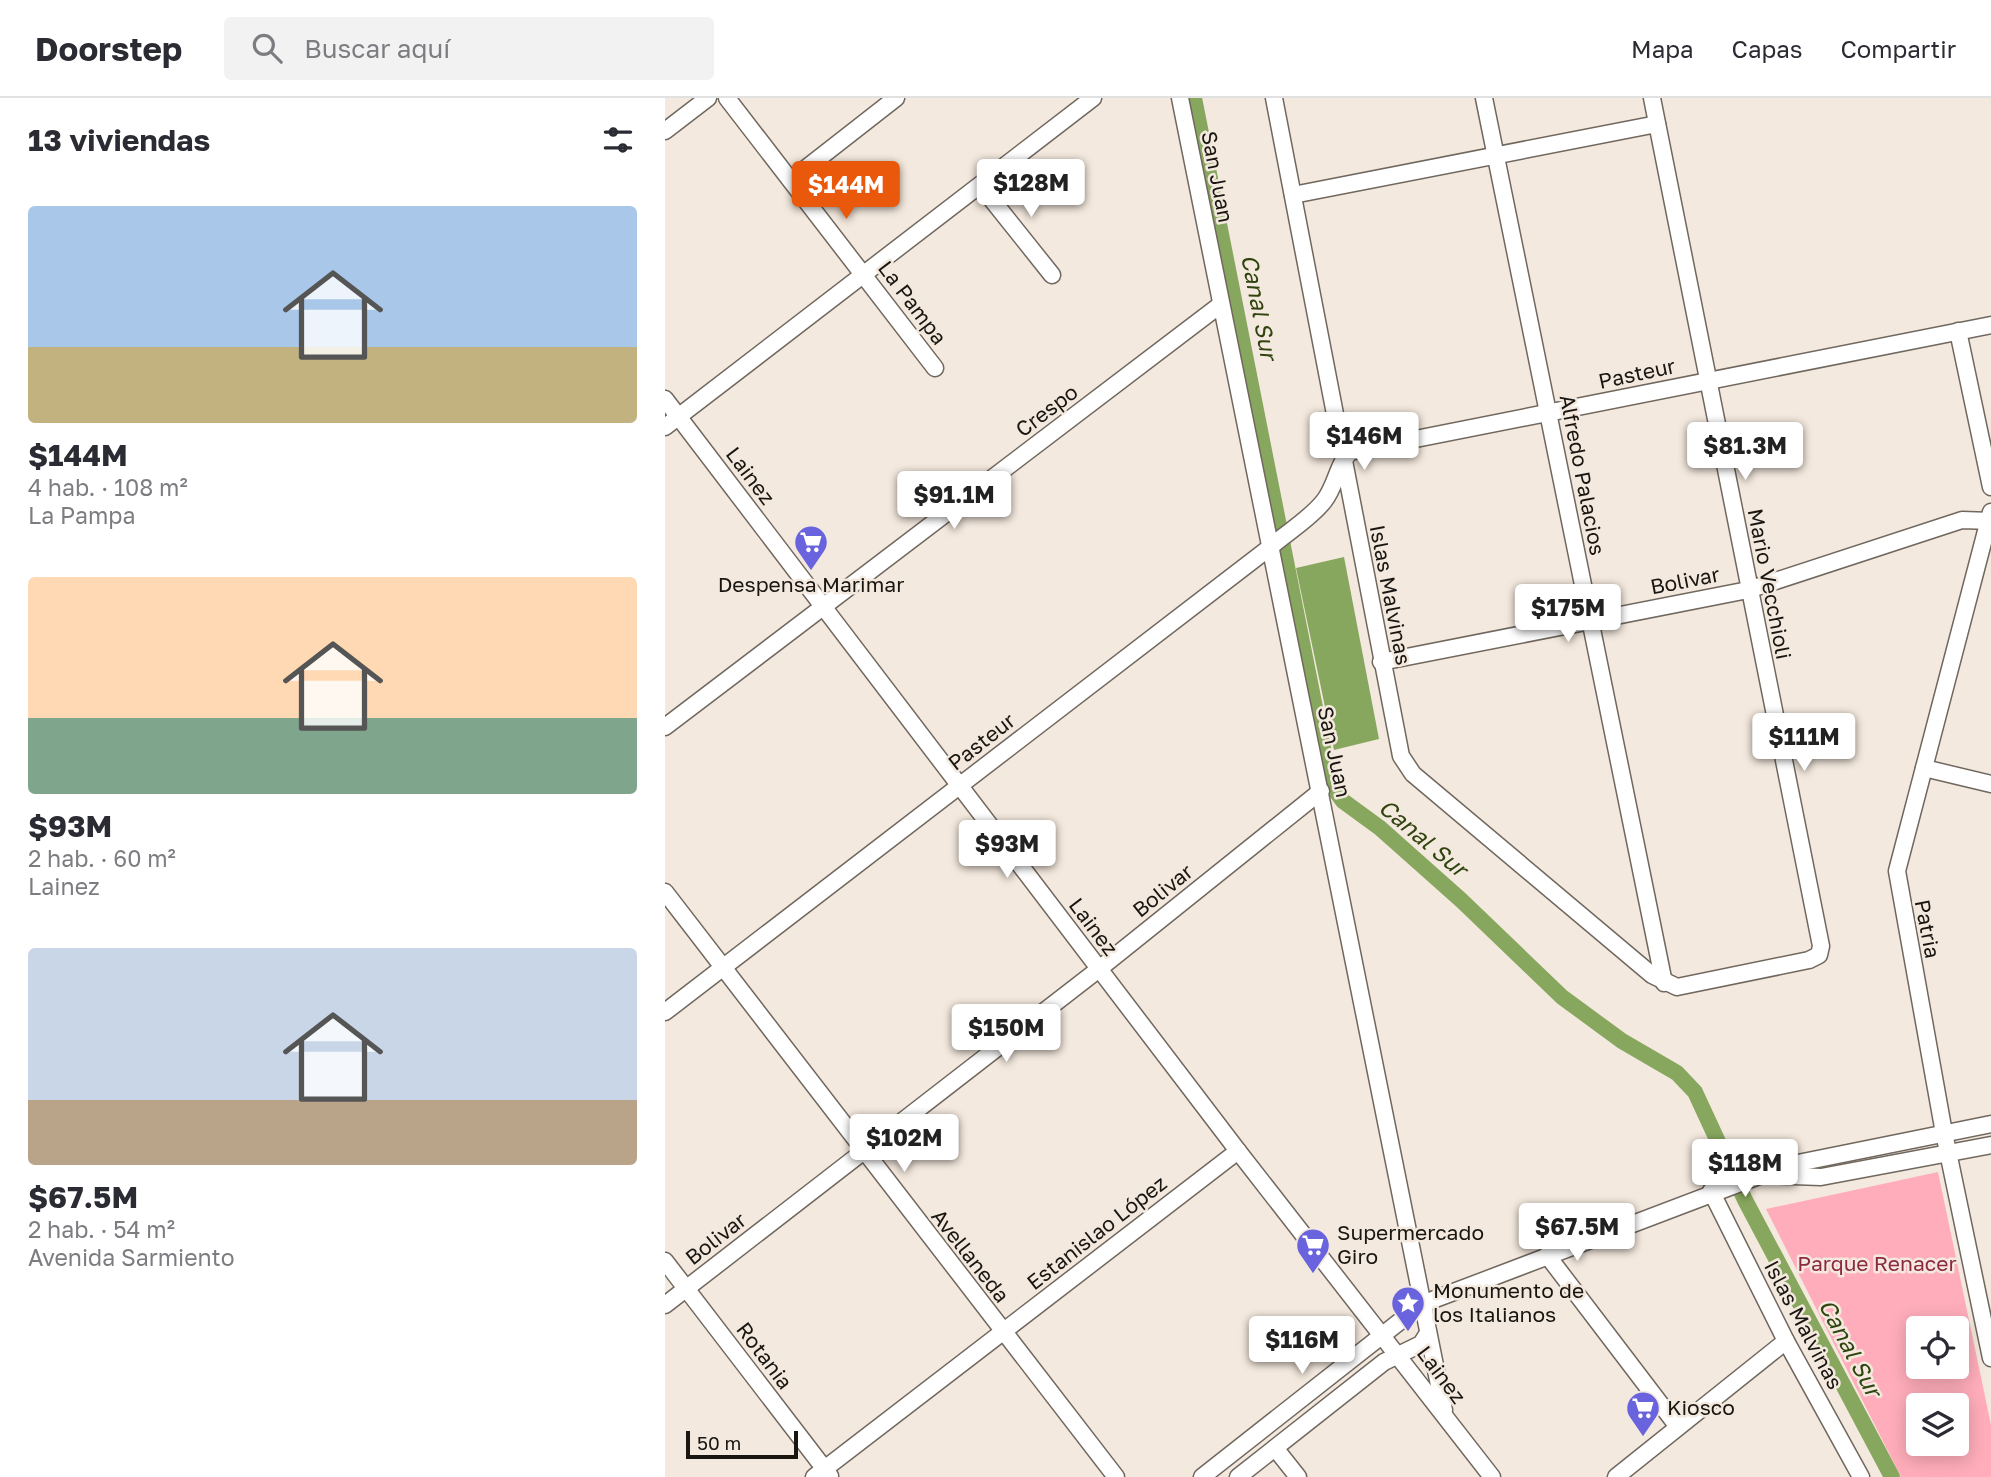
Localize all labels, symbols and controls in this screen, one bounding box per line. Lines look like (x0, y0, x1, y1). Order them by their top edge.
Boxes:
search box (224, 17, 714, 80)
text: Doorstep (35, 29, 182, 68)
icon: search (248, 29, 286, 67)
text: Buscar aquí (304, 33, 450, 64)
text: Mapa (1631, 34, 1694, 63)
text: Capas (1732, 34, 1802, 63)
text: Compartir (1840, 34, 1956, 63)
icon: filters (599, 121, 637, 159)
text: 13 viviendas (28, 122, 210, 158)
street label: San Juan (1196, 129, 1240, 225)
pin: $128M (982, 159, 1080, 219)
pin: $144M (797, 162, 895, 221)
text: $128M (993, 168, 1069, 196)
text: $144M (808, 170, 884, 198)
icon: home (270, 252, 396, 378)
water label: Canal Sur (1236, 252, 1284, 365)
street label: La Pampa (873, 255, 953, 349)
street label: Pasteur (1596, 352, 1678, 394)
street label: Crespo (1010, 378, 1083, 442)
street label: Alfredo Palacios (1555, 392, 1611, 557)
pin: $146M (1315, 412, 1413, 472)
text: $146M (1326, 421, 1402, 449)
pin: $81.3M (1688, 422, 1802, 482)
text: $81.3M (1703, 431, 1787, 459)
text: $144M (28, 437, 128, 473)
street label: Lainez (721, 441, 781, 509)
pin: $91.1M (897, 472, 1011, 531)
text: 4 hab. · 108 m² (28, 473, 188, 501)
text: $91.1M (913, 480, 995, 508)
text: La Pampa (28, 501, 135, 529)
street label: Mario Vecchioli (1743, 506, 1797, 661)
supermarket icon: Despensa Marimar (792, 523, 830, 572)
street label: Islas Malvinas (1365, 523, 1417, 667)
street label: Bolivar (1648, 561, 1722, 599)
place label: Despensa Marimar (718, 571, 904, 597)
pin: $175M (1519, 584, 1617, 644)
text: $175M (1531, 593, 1605, 621)
icon: home (270, 623, 396, 749)
street label: San Juan (1313, 704, 1357, 800)
street label: Pasteur (943, 707, 1020, 775)
pin: $111M (1755, 714, 1853, 773)
text: $111M (1768, 722, 1840, 750)
water label: Canal Sur (1374, 792, 1476, 884)
text: $93M (28, 808, 112, 844)
pin: $93M (966, 820, 1048, 880)
text: $93M (975, 829, 1039, 857)
text: 2 hab. · 60 m² (28, 844, 176, 872)
street label: Bolivar (1127, 858, 1198, 922)
text: Lainez (28, 872, 100, 900)
street label: Lainez (1064, 892, 1124, 960)
street label: Patria (1910, 897, 1946, 960)
icon: home (270, 994, 396, 1120)
pin: $150M (957, 1004, 1055, 1064)
text: $150M (968, 1013, 1044, 1041)
pin: $102M (855, 1114, 953, 1174)
text: $102M (866, 1123, 942, 1151)
pin: $118M (1696, 1140, 1794, 1199)
text: $118M (1708, 1148, 1782, 1176)
street label: Estanislao López (1021, 1169, 1172, 1295)
text: $67.5M (28, 1179, 138, 1215)
street label: Avellaneda (926, 1203, 1015, 1307)
pin: $67.5M (1520, 1204, 1634, 1263)
street label: Bolivar (680, 1206, 751, 1270)
text: $67.5M (1535, 1212, 1619, 1240)
text: 2 hab. · 54 m² (28, 1215, 175, 1243)
place label: Supermercado Giro (1337, 1219, 1484, 1269)
supermarket icon: Supermercado Giro (1294, 1226, 1332, 1275)
text: Avenida Sarmiento (28, 1243, 234, 1271)
park label: Parque Renacer (1797, 1250, 1957, 1276)
street label: Islas Malvinas (1759, 1256, 1849, 1393)
place label: Monumento de los Italianos (1433, 1277, 1584, 1327)
place icon: Monumento de los Italianos (1389, 1284, 1427, 1333)
water label: Canal Sur (1814, 1294, 1890, 1404)
pin: $116M (1253, 1316, 1351, 1376)
map controls (1906, 1316, 1969, 1456)
button: locate (1906, 1316, 1969, 1379)
street label: Rotania (731, 1317, 798, 1394)
text: $116M (1265, 1325, 1339, 1353)
street label: Lainez (1412, 1340, 1472, 1408)
supermarket icon: Kiosco (1624, 1389, 1662, 1438)
button: layers (1906, 1393, 1969, 1456)
place label: Kiosco (1667, 1394, 1735, 1420)
scale bar (686, 1428, 798, 1460)
text: 50 m (697, 1431, 741, 1454)

